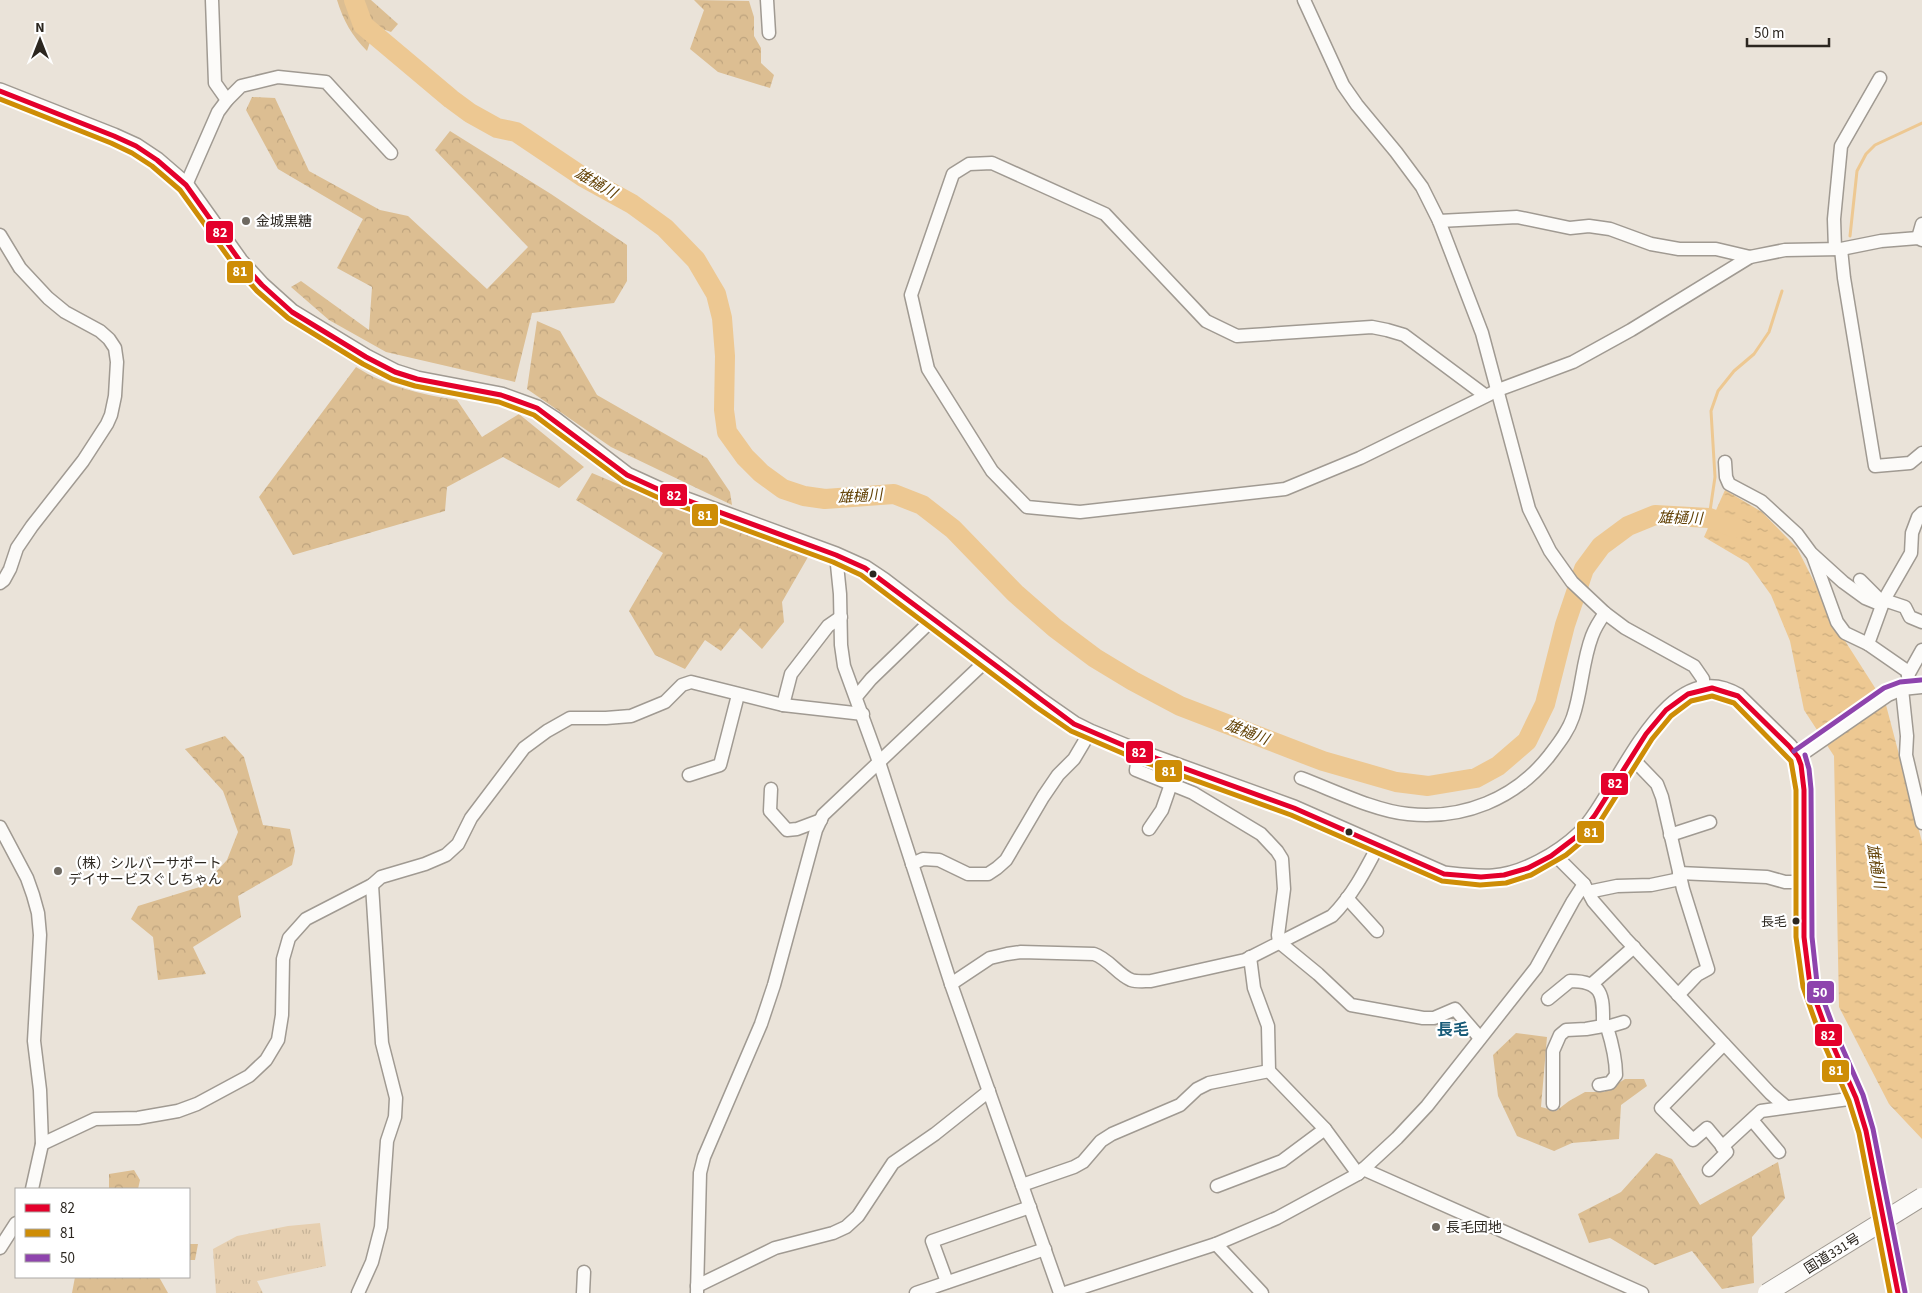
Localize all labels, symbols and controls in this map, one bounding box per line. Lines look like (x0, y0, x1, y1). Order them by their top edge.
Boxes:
north arrow (15, 15, 65, 65)
scale bar (1747, 15, 1830, 47)
text: N (35, 18, 45, 38)
text: 50 m (1754, 23, 1784, 44)
water label: 雄樋川 (571, 163, 622, 205)
place label: 金城黒糖 (256, 212, 312, 232)
marker: 金城黒糖 (240, 215, 252, 227)
line badge: 82 (205, 220, 234, 244)
text: 82 (213, 223, 227, 243)
line badge: 81 (226, 260, 254, 284)
text: 81 (233, 262, 247, 282)
line badge: 82 (659, 483, 688, 507)
water label: 雄樋川 (837, 484, 885, 509)
text: 82 (667, 486, 681, 506)
line badge: 81 (691, 503, 719, 527)
text: 81 (698, 506, 712, 526)
water label: 雄樋川 (1657, 508, 1705, 529)
unlabelled marker (868, 569, 878, 579)
water label: 雄樋川 (1222, 715, 1273, 751)
line badge: 82 (1125, 740, 1154, 764)
text: 82 (1132, 743, 1146, 763)
line badge: 81 (1154, 759, 1183, 783)
text: 81 (1162, 762, 1176, 782)
line badge: 82 (1600, 772, 1629, 796)
text: 82 (1608, 774, 1622, 794)
line badge: 81 (1576, 820, 1605, 844)
text: 81 (1584, 823, 1598, 843)
unlabelled marker (1344, 827, 1354, 837)
water label: 雄樋川 (1861, 842, 1890, 892)
place label: （株）シルバーサポート デイサービスぐしちゃん (68, 854, 222, 890)
marker: （株）シルバーサポート デイサービスぐしちゃん (52, 865, 64, 877)
place label: 長毛 (1761, 913, 1787, 931)
marker: 長毛 (1791, 916, 1801, 926)
line badge: 50 (1806, 980, 1835, 1004)
text: 50 (1813, 983, 1827, 1003)
district label: 長毛 (1437, 1019, 1469, 1041)
line badge: 82 (1814, 1023, 1843, 1047)
text: 82 (1821, 1026, 1835, 1046)
line badge: 81 (1821, 1059, 1850, 1083)
text: 81 (1829, 1061, 1843, 1081)
legend (15, 1188, 190, 1278)
text: 82 (60, 1198, 75, 1219)
place label: 長毛団地 (1446, 1218, 1502, 1238)
marker: 長毛団地 (1430, 1221, 1442, 1233)
text: 81 (60, 1223, 75, 1244)
street label: 国道331号 (1801, 1229, 1864, 1279)
text: 50 (60, 1248, 75, 1269)

